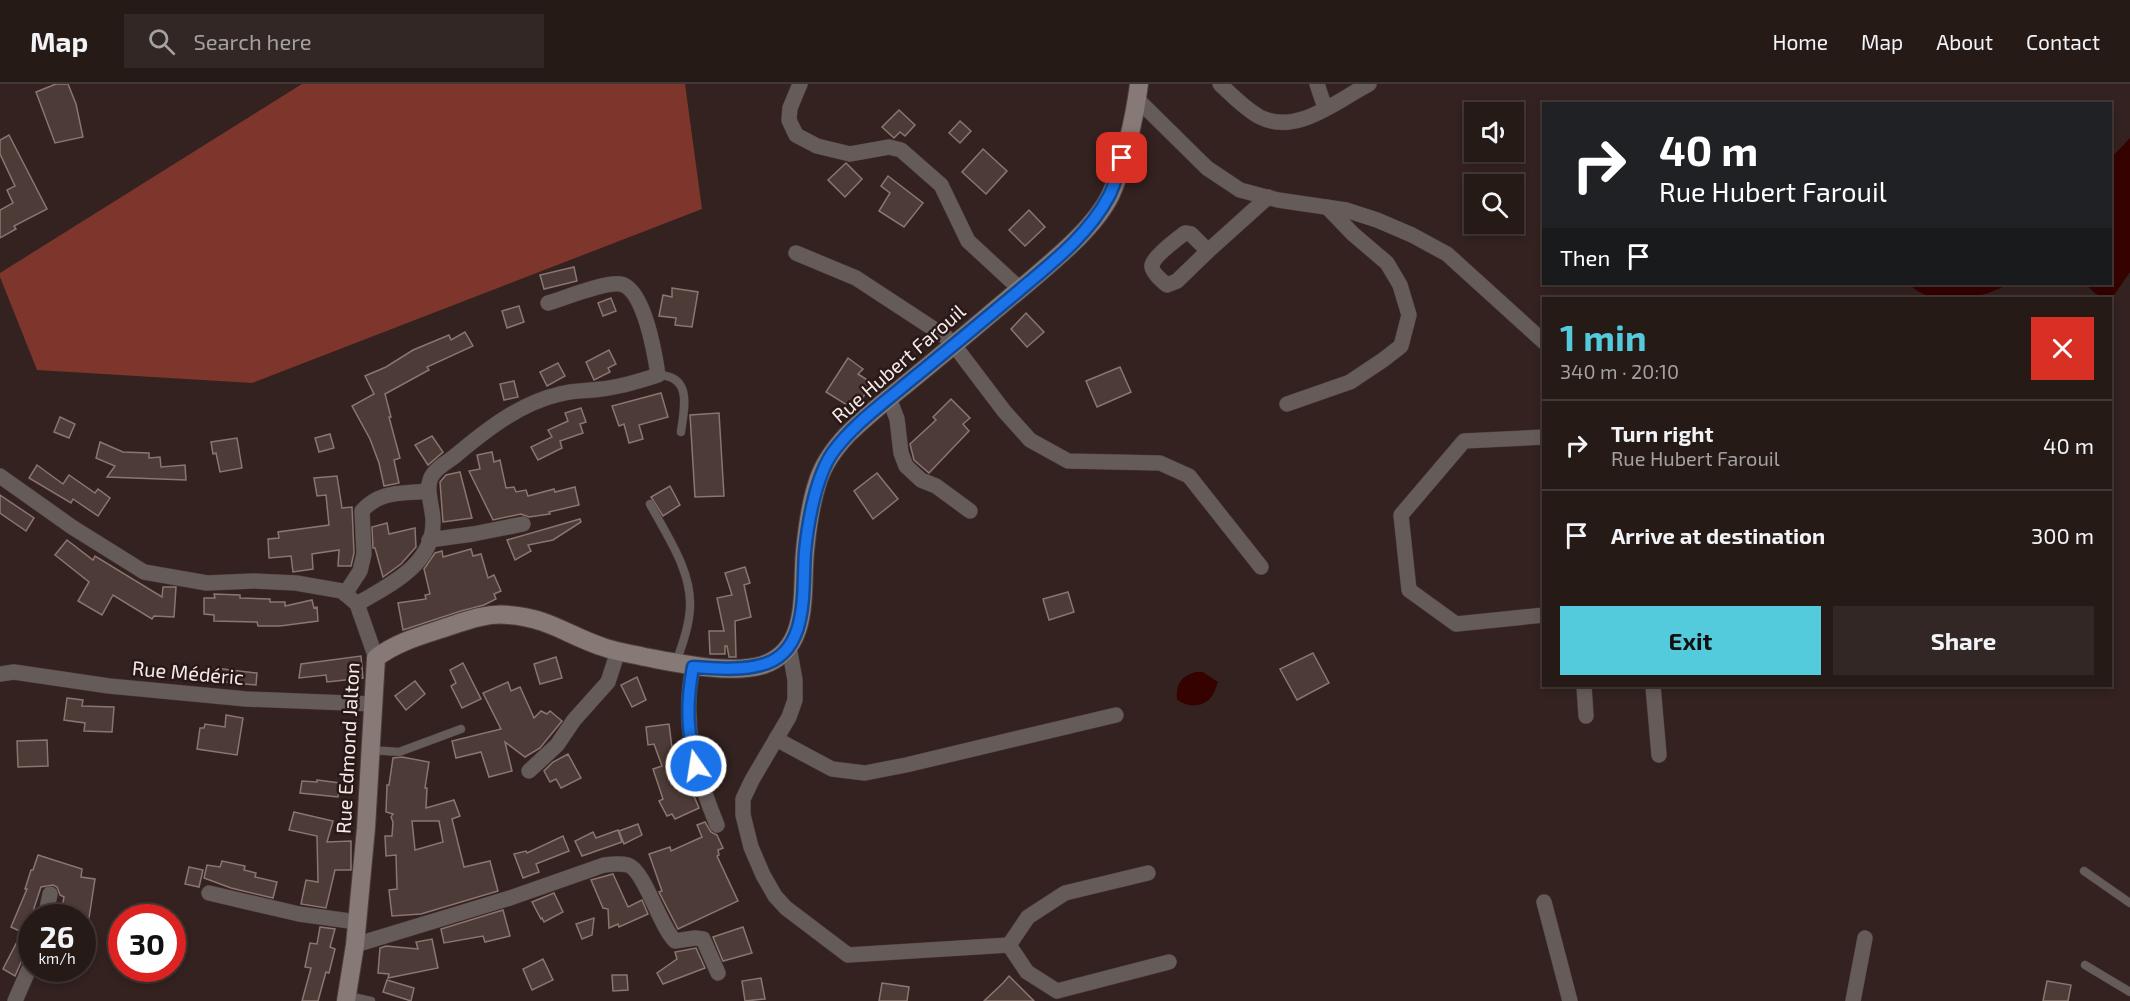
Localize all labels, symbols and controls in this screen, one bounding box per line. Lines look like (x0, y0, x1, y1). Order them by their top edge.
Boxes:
search box (124, 14, 544, 68)
text: Map (30, 24, 88, 58)
icon: search (145, 25, 178, 58)
text: Search here (193, 28, 312, 54)
text: Home (1772, 29, 1828, 54)
text: Map (1861, 29, 1903, 54)
text: About (1936, 29, 1993, 54)
text: Contact (2026, 29, 2100, 54)
map controls (1464, 102, 1524, 234)
button: sound (1464, 102, 1524, 162)
text: 40 m (1659, 124, 1758, 174)
icon: right (1560, 126, 1638, 204)
pin (1096, 132, 1147, 183)
icon: arrive (1105, 141, 1138, 174)
button: search (1464, 174, 1524, 234)
text: Rue Hubert Farouil (1659, 175, 1887, 207)
icon: arrive (1622, 240, 1655, 273)
text: Then (1560, 244, 1610, 270)
street label: Rue Hubert Farouil (826, 299, 970, 427)
text: 1 min (1560, 315, 1647, 358)
button: close (2031, 317, 2094, 380)
text: 340 m · 20:10 (1560, 359, 1679, 383)
text: Turn right (1611, 420, 1713, 446)
icon: right (1560, 429, 1593, 462)
text: 40 m (2043, 432, 2094, 458)
text: Rue Hubert Farouil (1611, 446, 1780, 470)
icon: arrive (1560, 519, 1593, 552)
text: Arrive at destination (1611, 522, 1825, 548)
text: 300 m (2031, 522, 2094, 548)
button: Exit (1560, 606, 1821, 675)
button: Share (1833, 606, 2094, 675)
street label: Rue Médéric (131, 655, 245, 689)
street label: Rue Edmond Jalton (331, 662, 363, 834)
position arrow (664, 734, 728, 798)
speed limit sign: 30 (108, 904, 186, 982)
text: 26 (39, 918, 75, 954)
text: km/h (38, 949, 76, 967)

